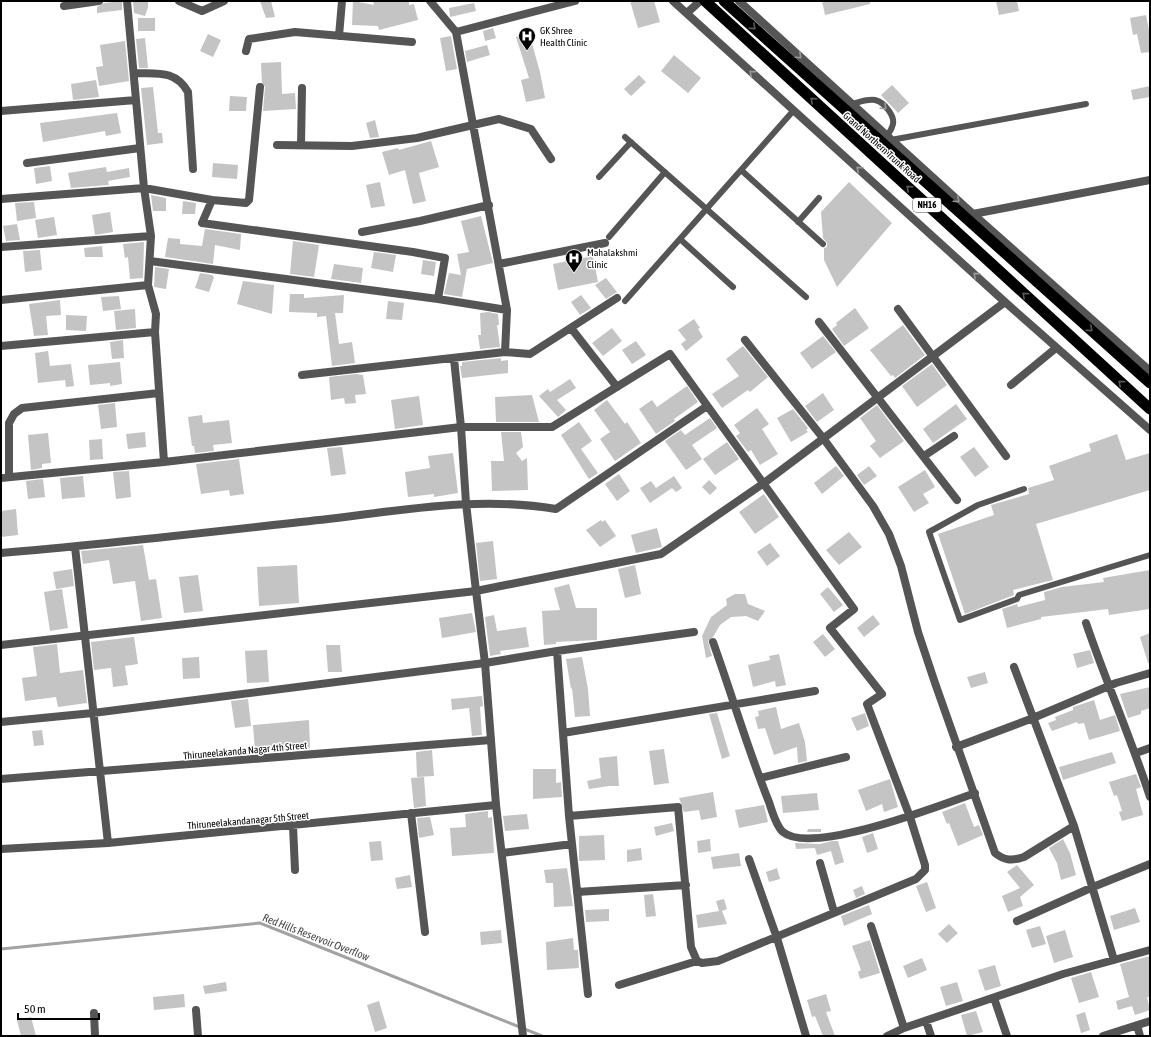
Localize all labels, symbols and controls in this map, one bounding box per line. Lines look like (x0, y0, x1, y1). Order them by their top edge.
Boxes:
one-way arrow (748, 22, 756, 30)
place label: GK Shree Health Clinic (540, 25, 587, 48)
hospital icon: GK Shree Health Clinic (517, 26, 537, 51)
one-way arrow (794, 51, 802, 58)
one-way arrow (750, 70, 757, 77)
one-way arrow (810, 98, 818, 105)
one-way arrow (879, 102, 887, 109)
street label: Grand Northern Trunk Road (841, 110, 923, 185)
one-way arrow (856, 167, 864, 174)
one-way arrow (906, 185, 914, 193)
one-way arrow (952, 195, 960, 202)
road number: NH16 (913, 198, 941, 212)
place label: Mahalakshmi Clinic (587, 247, 637, 270)
hospital icon: Mahalakshmi Clinic (564, 248, 584, 273)
one-way arrow (973, 273, 981, 280)
one-way arrow (1023, 292, 1030, 299)
one-way arrow (1085, 324, 1093, 332)
one-way arrow (1118, 380, 1126, 387)
street label: Thiruneelakanda Nagar 4th Street (183, 740, 308, 761)
street label: Thiruneelakandanagar 5th Street (187, 810, 309, 831)
water label: Red Hills Reservoir Overflow (261, 911, 371, 963)
scale bar (18, 995, 99, 1021)
text: 50 m (24, 1002, 46, 1016)

